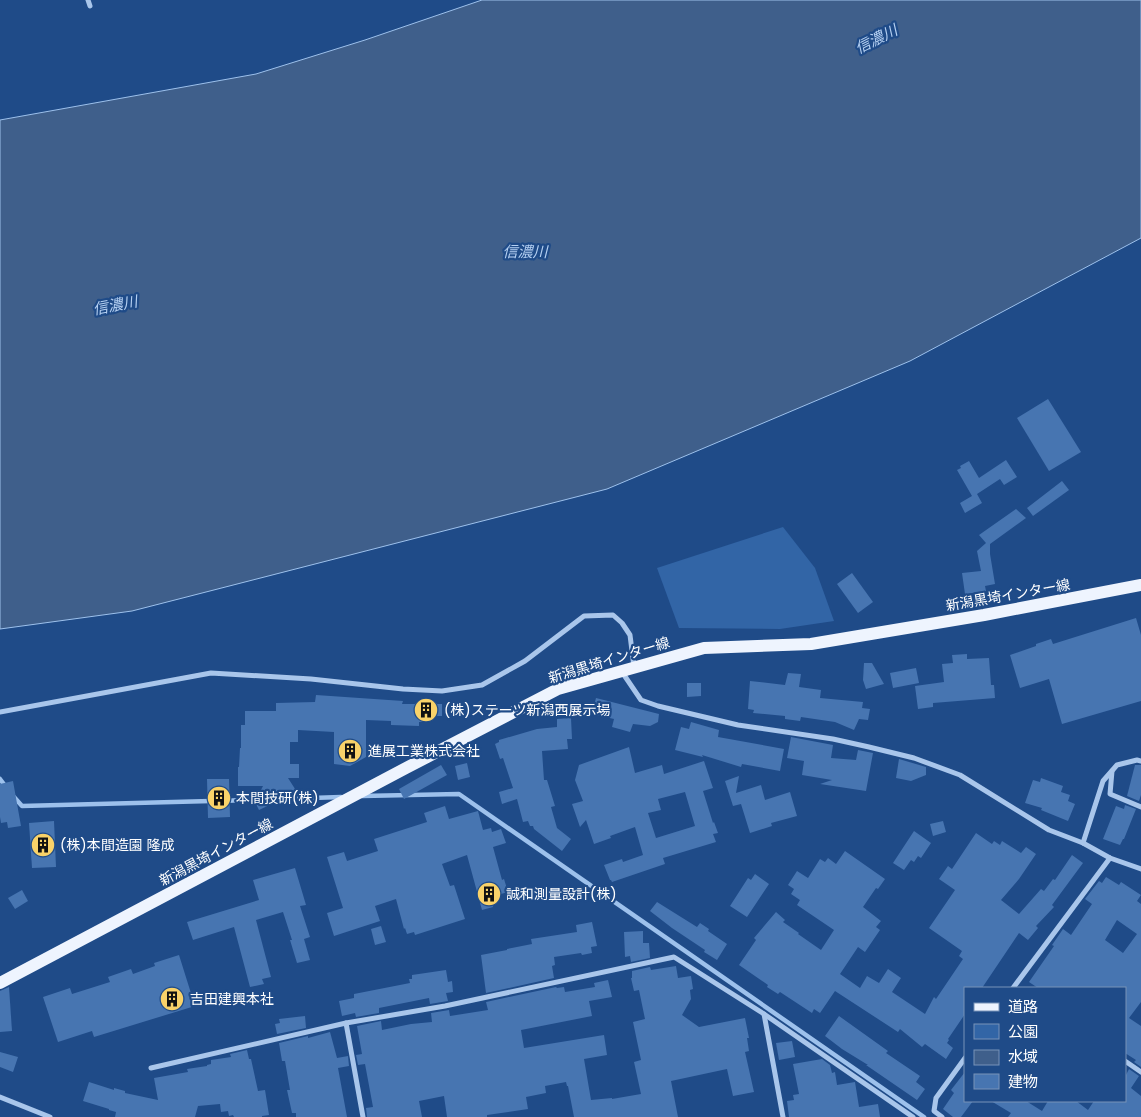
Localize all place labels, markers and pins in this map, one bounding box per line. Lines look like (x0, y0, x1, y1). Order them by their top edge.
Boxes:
building icon: (株)ステーツ新潟西展示場 (413, 697, 439, 723)
place label: (株)ステーツ新潟西展示場 (444, 700, 610, 720)
building icon: 進展工業株式会社 (337, 738, 363, 764)
place label: 進展工業株式会社 (368, 741, 480, 761)
building icon: 本間技研(株) (206, 785, 232, 811)
place label: 本間技研(株) (236, 788, 319, 808)
building icon: (株)本間造園 隆成 (30, 832, 56, 858)
place label: (株)本間造園 隆成 (60, 835, 174, 855)
building icon: 誠和測量設計(株) (476, 881, 502, 907)
place label: 誠和測量設計(株) (506, 884, 617, 904)
building icon: 吉田建興本社 (159, 986, 185, 1012)
place label: 吉田建興本社 (190, 989, 274, 1009)

